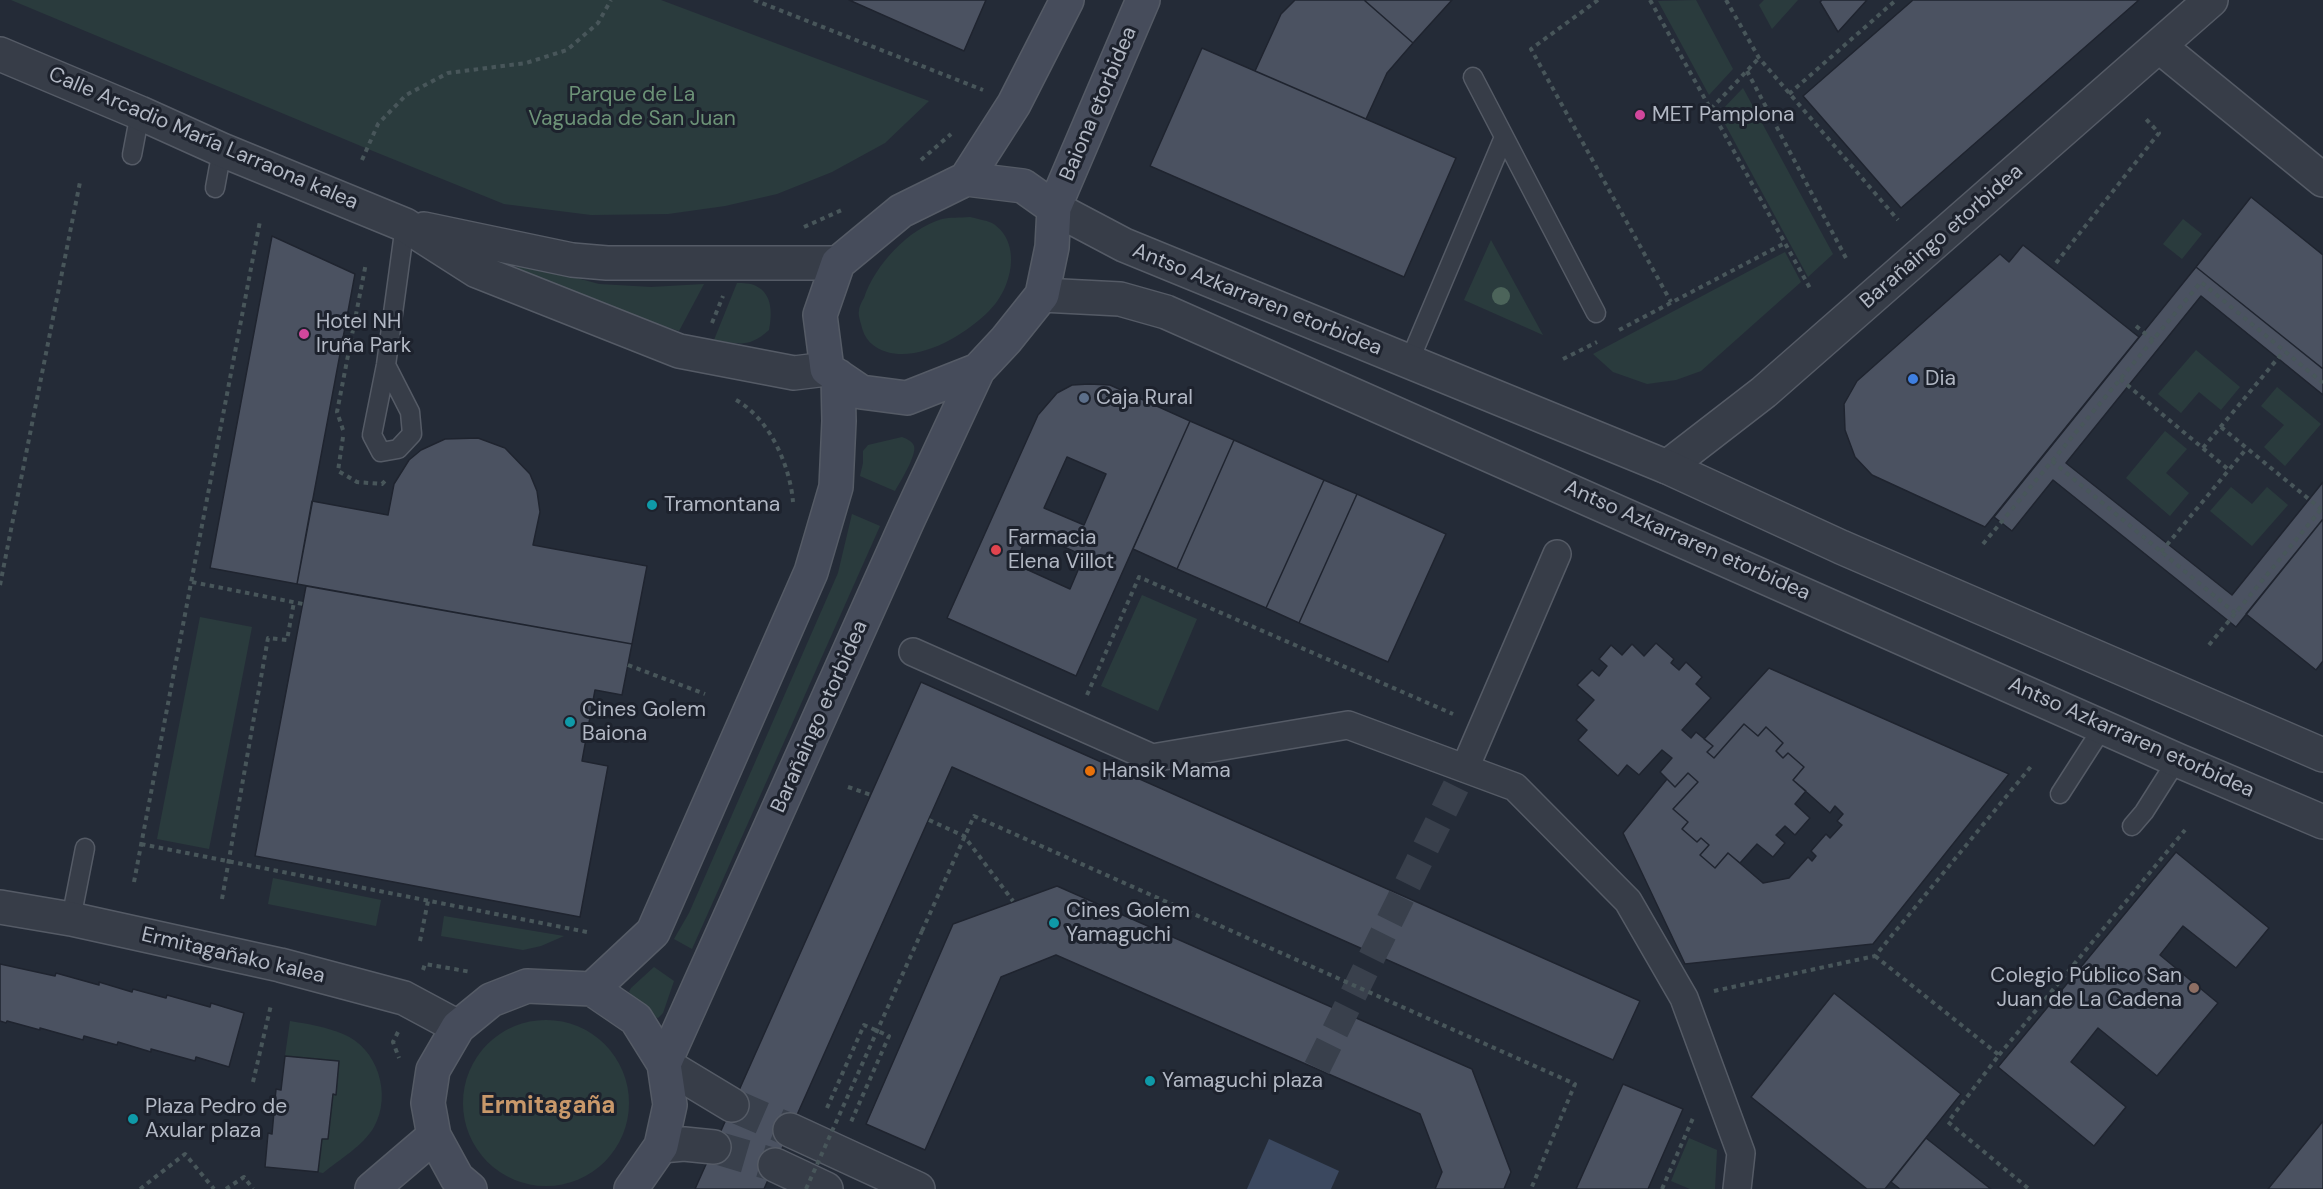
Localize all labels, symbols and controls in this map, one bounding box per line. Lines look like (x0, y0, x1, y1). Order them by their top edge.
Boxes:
street label: Baiona etorbidea (1055, 23, 1143, 185)
street label: Calle Arcadio María Larraona kalea (44, 62, 362, 216)
park label: Parque de La Vaguada de San Juan (528, 82, 736, 132)
place label: MET Pamplona (1652, 102, 1794, 128)
marker: MET Pamplona (1633, 108, 1647, 122)
street label: Barañaingo etorbidea (1855, 159, 2029, 315)
street label: Antso Azkarraren etorbidea (1129, 238, 1385, 362)
place label: Hotel NH Iruña Park (316, 309, 411, 359)
marker: Hotel NH Iruña Park (297, 327, 311, 341)
place label: Dia (1925, 366, 1956, 392)
marker: Dia (1906, 372, 1920, 386)
place label: Caja Rural (1096, 385, 1193, 411)
marker: Caja Rural (1077, 391, 1091, 405)
street label: Antso Azkarraren etorbidea (1560, 475, 1814, 607)
place label: Tramontana (664, 492, 780, 518)
marker: Tramontana (645, 498, 659, 512)
place label: Farmacia Elena Villot (1008, 525, 1114, 575)
marker: Farmacia Elena Villot (989, 543, 1003, 557)
street label: Barañaingo etorbidea (766, 617, 874, 817)
street label: Antso Azkarraren etorbidea (2004, 672, 2258, 804)
place label: Cines Golem Baiona (582, 697, 706, 747)
marker: Cines Golem Baiona (563, 715, 577, 729)
place label: Hansik Mama (1102, 758, 1231, 784)
marker: Hansik Mama (1083, 764, 1097, 778)
place label: Cines Golem Yamaguchi (1066, 898, 1190, 948)
marker: Cines Golem Yamaguchi (1047, 916, 1061, 930)
street label: Ermitagañako kalea (139, 923, 327, 989)
place label: Colegio Público San Juan de La Cadena (1990, 963, 2182, 1013)
marker: Colegio Público San Juan de La Cadena (2187, 981, 2201, 995)
place label: Yamaguchi plaza (1162, 1068, 1323, 1094)
marker: Yamaguchi plaza (1143, 1074, 1157, 1088)
district label: Ermitagaña (481, 1093, 615, 1121)
place label: Plaza Pedro de Axular plaza (145, 1094, 287, 1144)
marker: Plaza Pedro de Axular plaza (126, 1112, 140, 1126)

